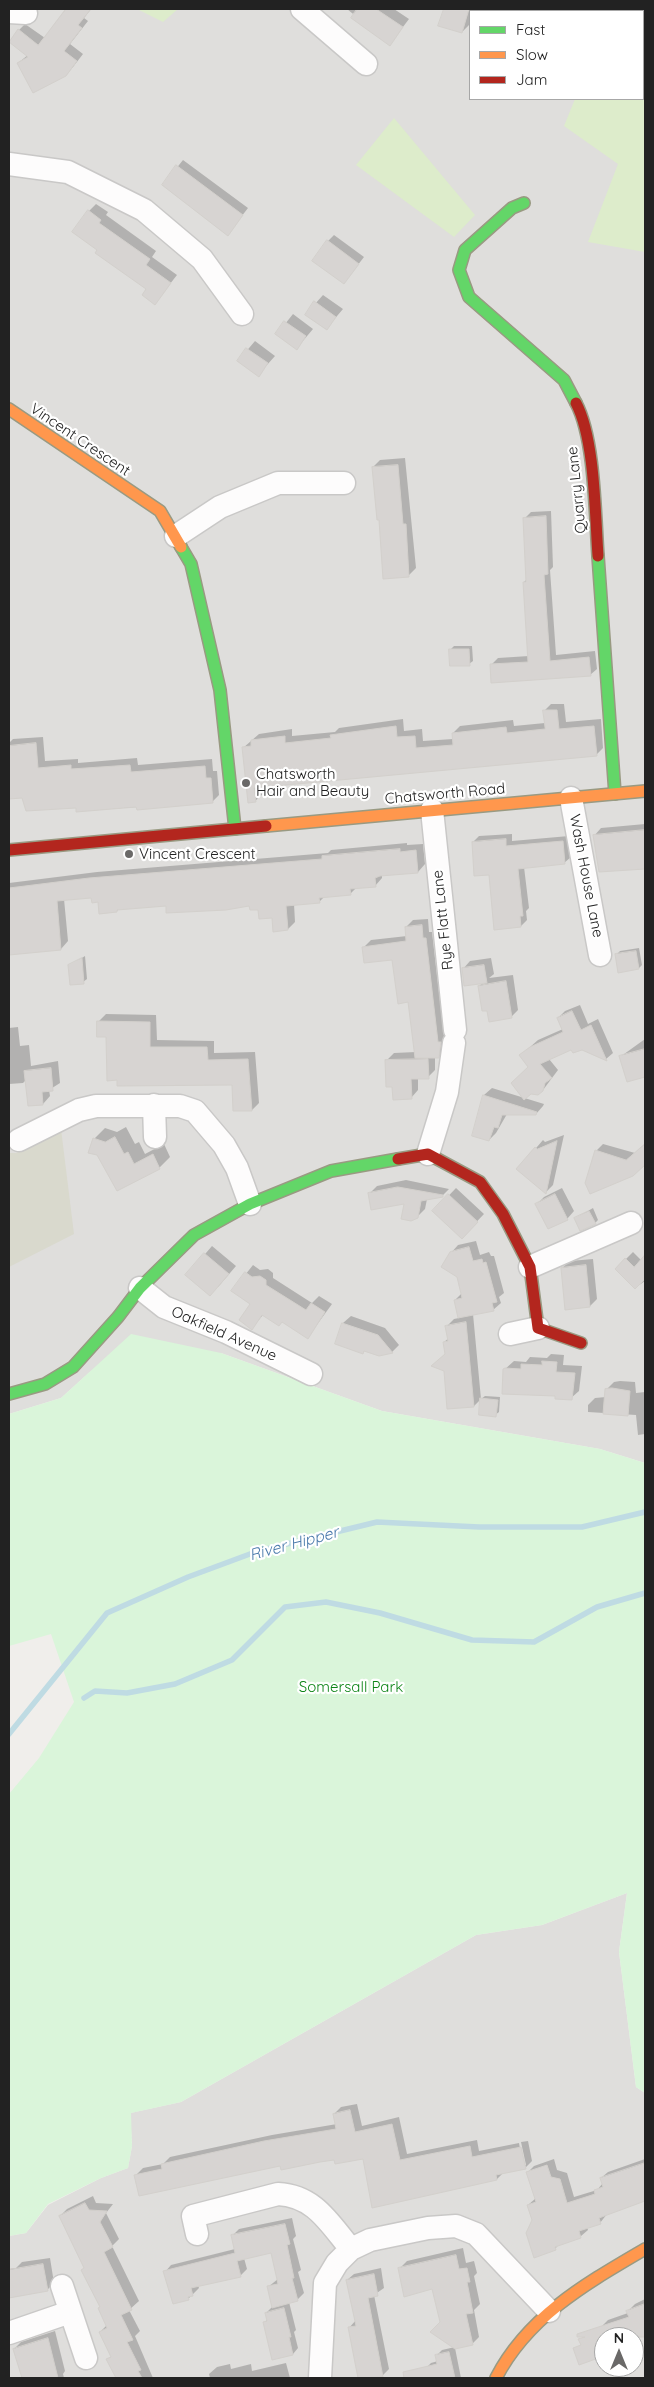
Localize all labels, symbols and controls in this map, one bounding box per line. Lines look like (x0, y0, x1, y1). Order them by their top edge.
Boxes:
legend (469, 10, 644, 100)
text: Fast (516, 20, 545, 39)
text: Slow (516, 45, 548, 64)
text: Jam (516, 70, 547, 89)
street label: Vincent Crescent (27, 400, 133, 480)
street label: Quarry Lane (563, 445, 591, 535)
place label: Chatsworth Hair and Beauty (256, 765, 369, 800)
marker: Chatsworth Hair and Beauty (240, 777, 252, 789)
street label: Chatsworth Road (384, 780, 506, 808)
street label: Wash House Lane (565, 813, 607, 939)
place label: Vincent Crescent (139, 845, 256, 863)
marker: Vincent Crescent (123, 848, 135, 860)
street label: Rye Flatt Lane (429, 869, 457, 971)
street label: Oakfield Avenue (169, 1303, 279, 1365)
water label: River Hipper (247, 1523, 341, 1565)
park label: Somersall Park (299, 1678, 403, 1696)
north arrow (594, 2327, 644, 2377)
text: N (614, 2329, 624, 2347)

